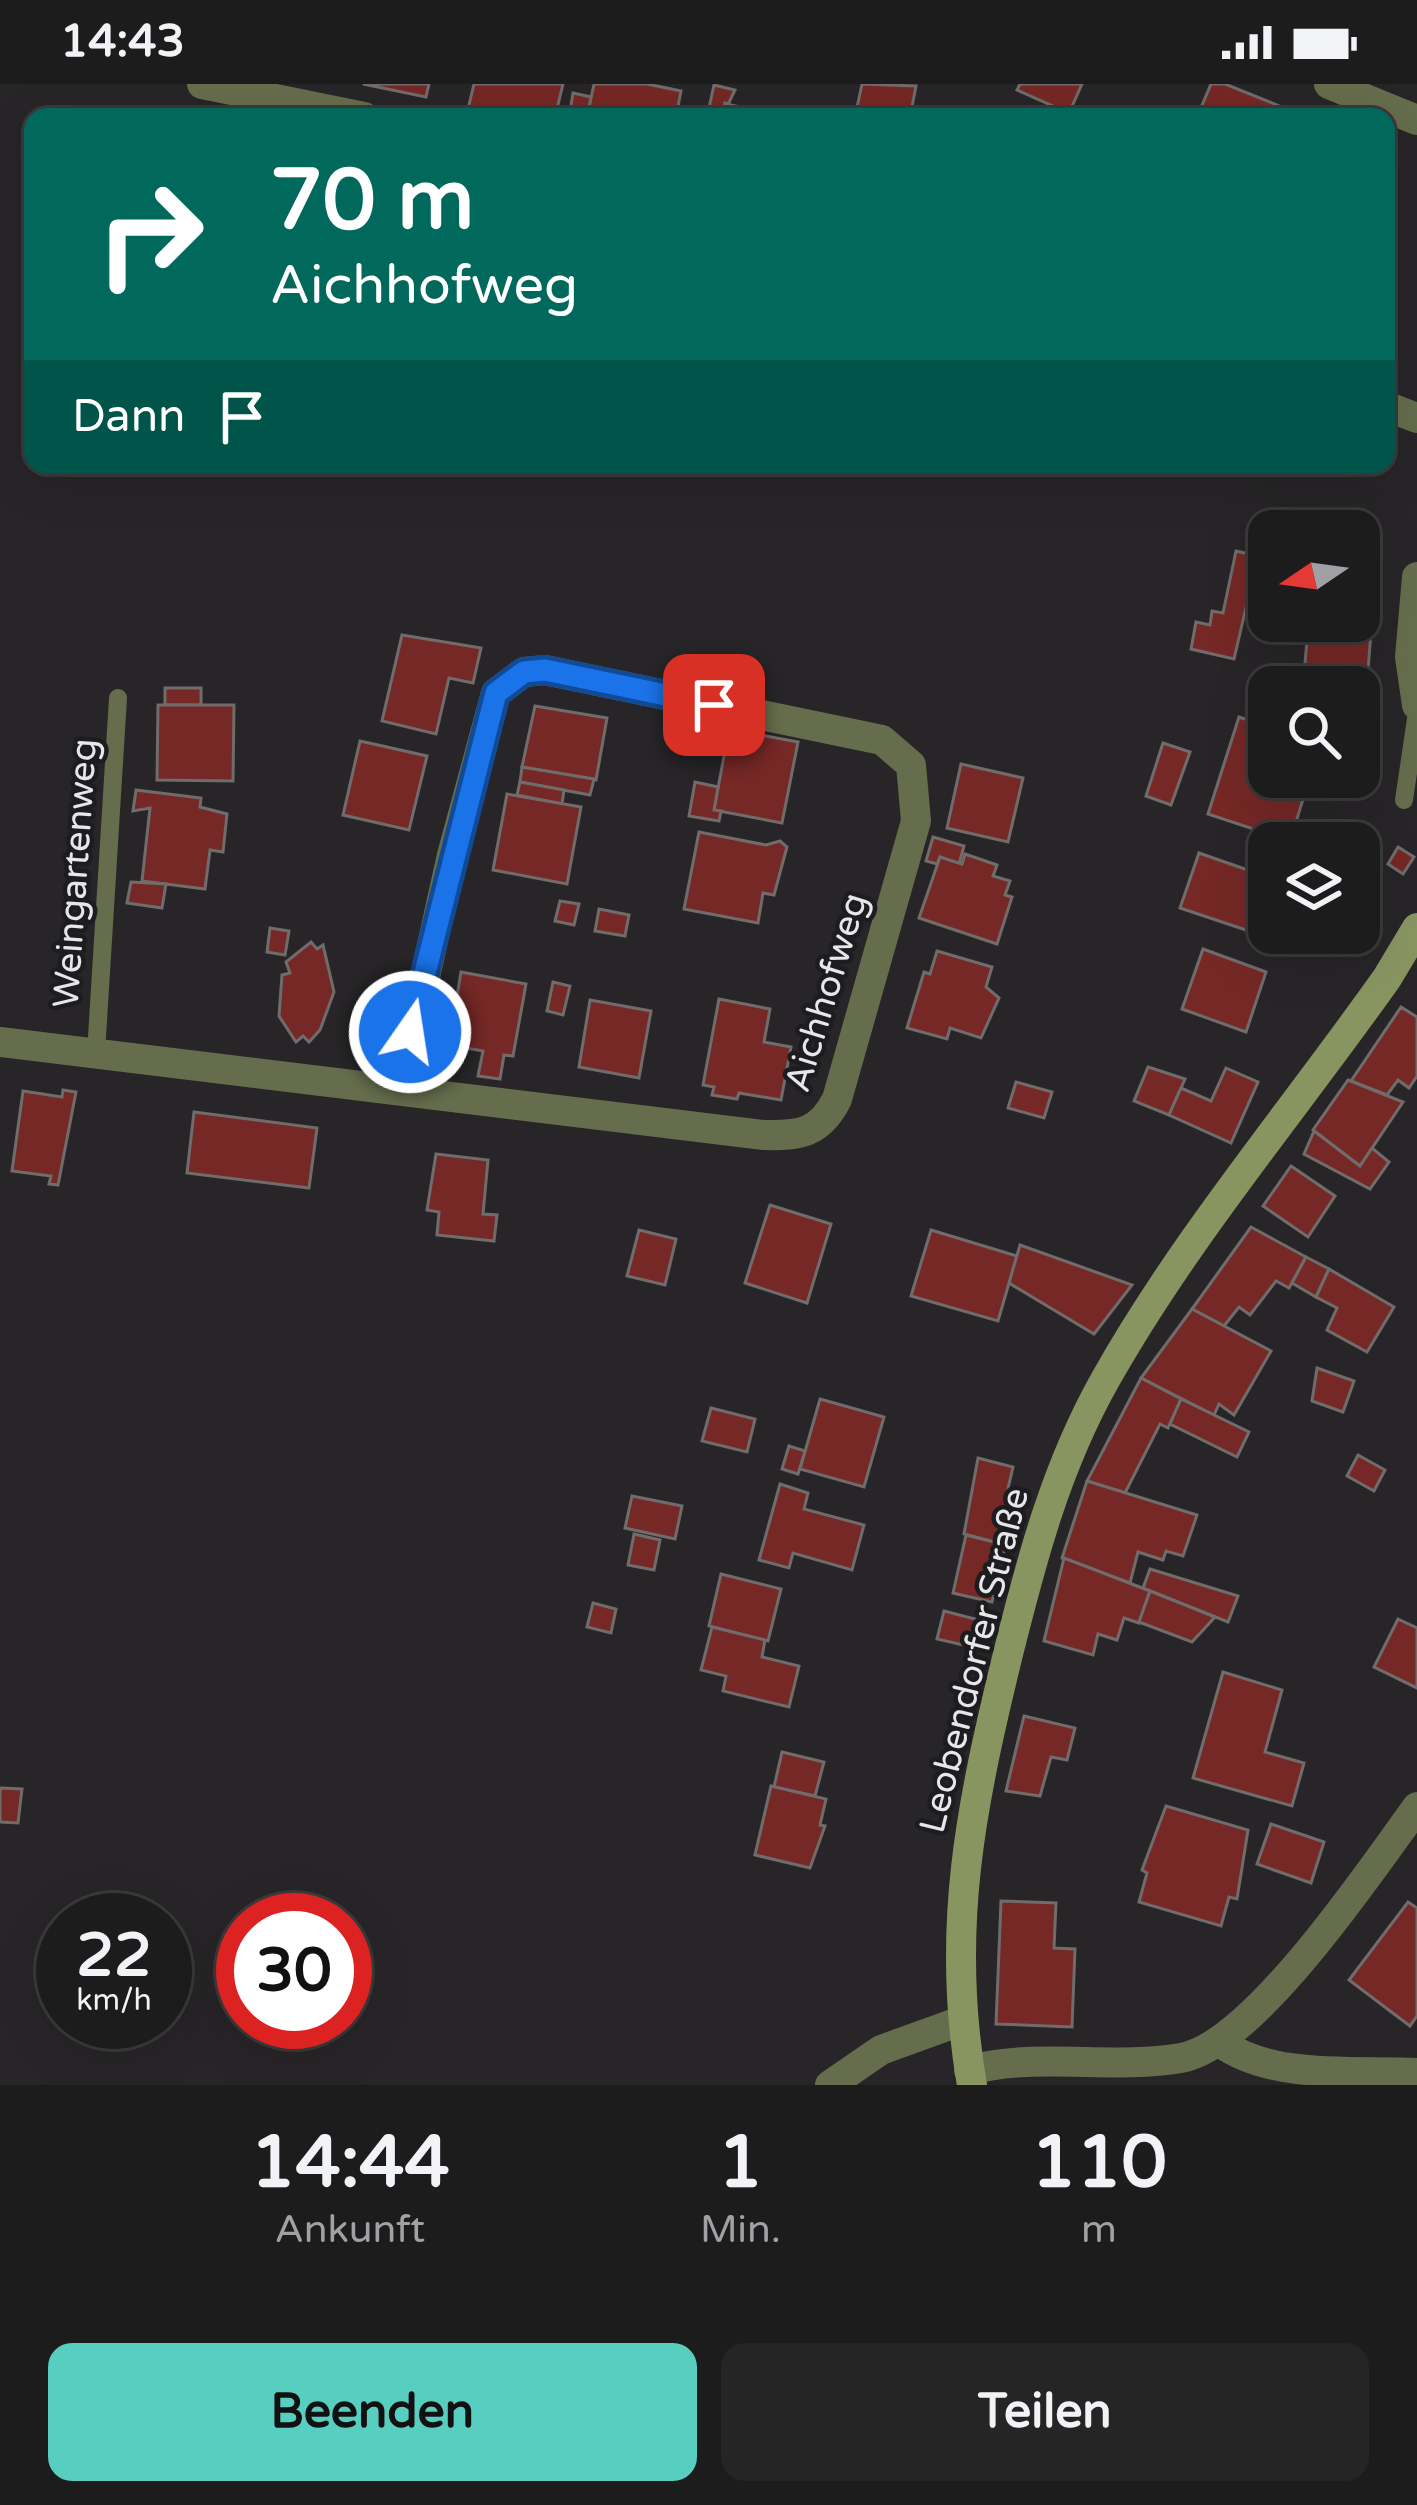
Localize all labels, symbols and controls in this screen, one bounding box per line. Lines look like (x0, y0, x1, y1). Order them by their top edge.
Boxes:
text: 14:43 (60, 15, 185, 69)
text: 70 m (270, 151, 474, 252)
icon: right (72, 156, 228, 312)
text: Aichhofweg (270, 253, 578, 318)
icon: arrive (209, 384, 275, 450)
text: Dann (72, 390, 185, 444)
north arrow (1248, 510, 1380, 642)
map controls (1248, 510, 1380, 954)
pin (663, 654, 765, 756)
button: search (1248, 666, 1380, 798)
icon: arrive (681, 672, 747, 738)
street label: Weingartenweg (45, 737, 106, 1009)
button: layers (1248, 822, 1380, 954)
street label: Aichhofweg (776, 888, 877, 1097)
position arrow (347, 969, 473, 1095)
street label: Leobendorfer Straße (911, 1483, 1038, 1837)
speed limit sign: 30 (216, 1893, 372, 2049)
text: 22 (76, 1920, 152, 1992)
text: km/h (76, 1982, 152, 2019)
text: 14:44 (250, 2120, 450, 2207)
text: 1 (718, 2120, 763, 2207)
text: 110 (1031, 2120, 1167, 2207)
text: Ankunft (275, 2206, 425, 2253)
text: Min. (700, 2206, 781, 2253)
text: m (1081, 2206, 1117, 2253)
button: Beenden (48, 2343, 697, 2481)
button: Teilen (721, 2343, 1369, 2481)

